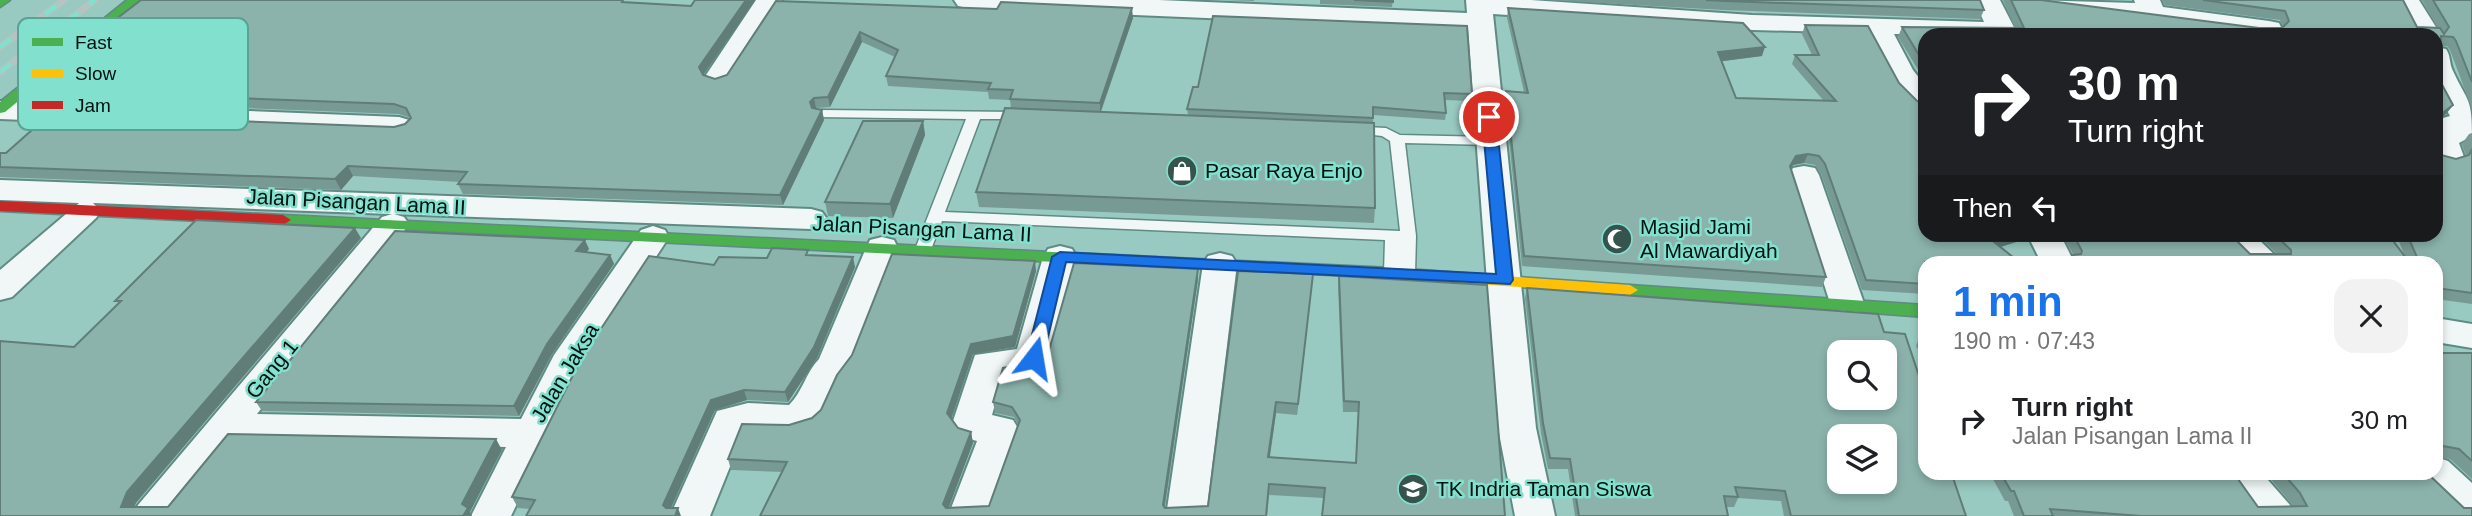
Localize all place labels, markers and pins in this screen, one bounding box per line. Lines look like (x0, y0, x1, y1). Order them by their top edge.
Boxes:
pin (1459, 87, 1519, 147)
shop icon: Pasar Raya Enjo (1165, 154, 1199, 188)
place label: Pasar Raya Enjo (1205, 159, 1363, 182)
place label: Masjid Jami Al Mawardiyah (1640, 215, 1778, 262)
mosque icon: Masjid Jami Al Mawardiyah (1600, 222, 1634, 256)
school or university icon: TK Indria Taman Siswa (1396, 472, 1430, 506)
place label: TK Indria Taman Siswa (1436, 477, 1652, 500)

